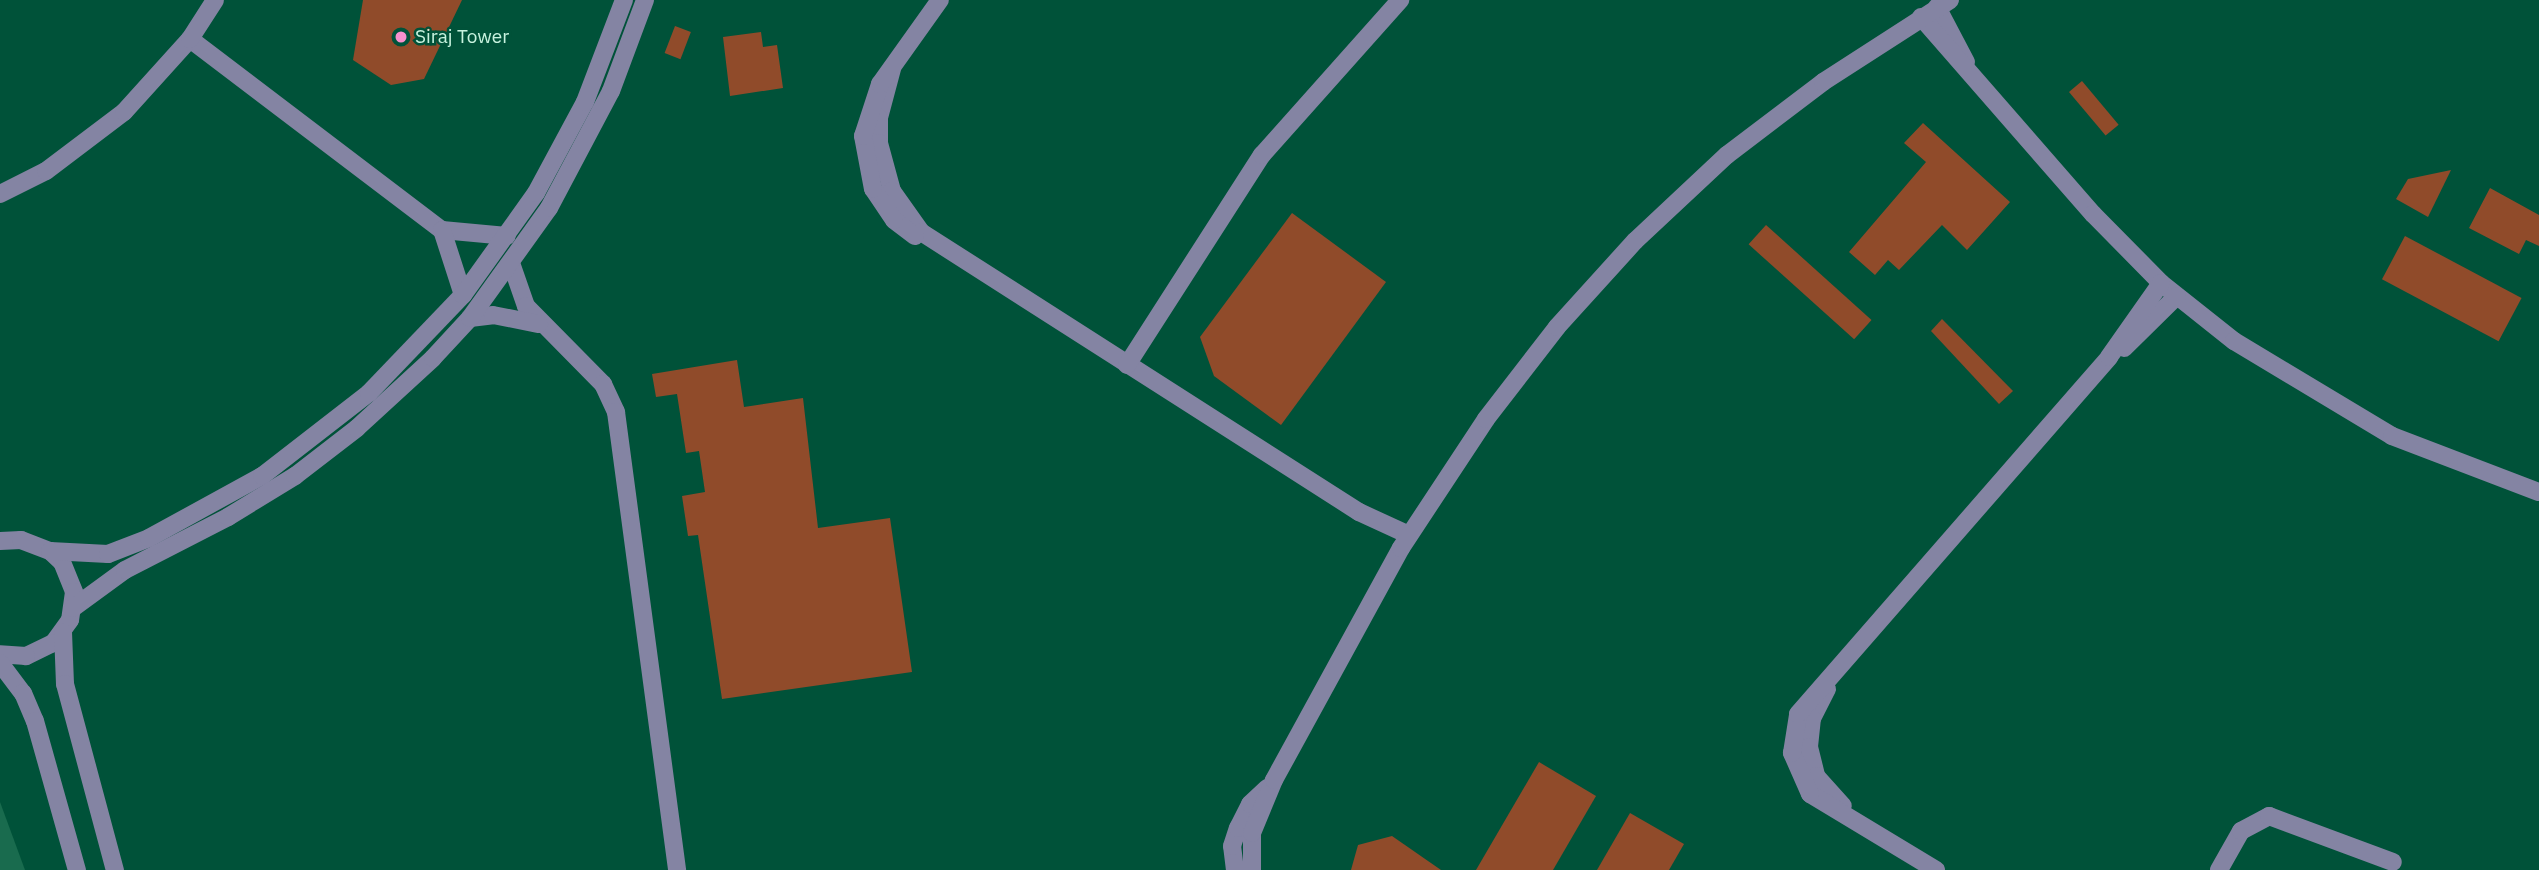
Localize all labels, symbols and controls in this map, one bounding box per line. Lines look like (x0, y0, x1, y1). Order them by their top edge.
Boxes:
place label: Siraj Tower (415, 26, 509, 48)
marker: Siraj Tower (393, 29, 409, 45)

